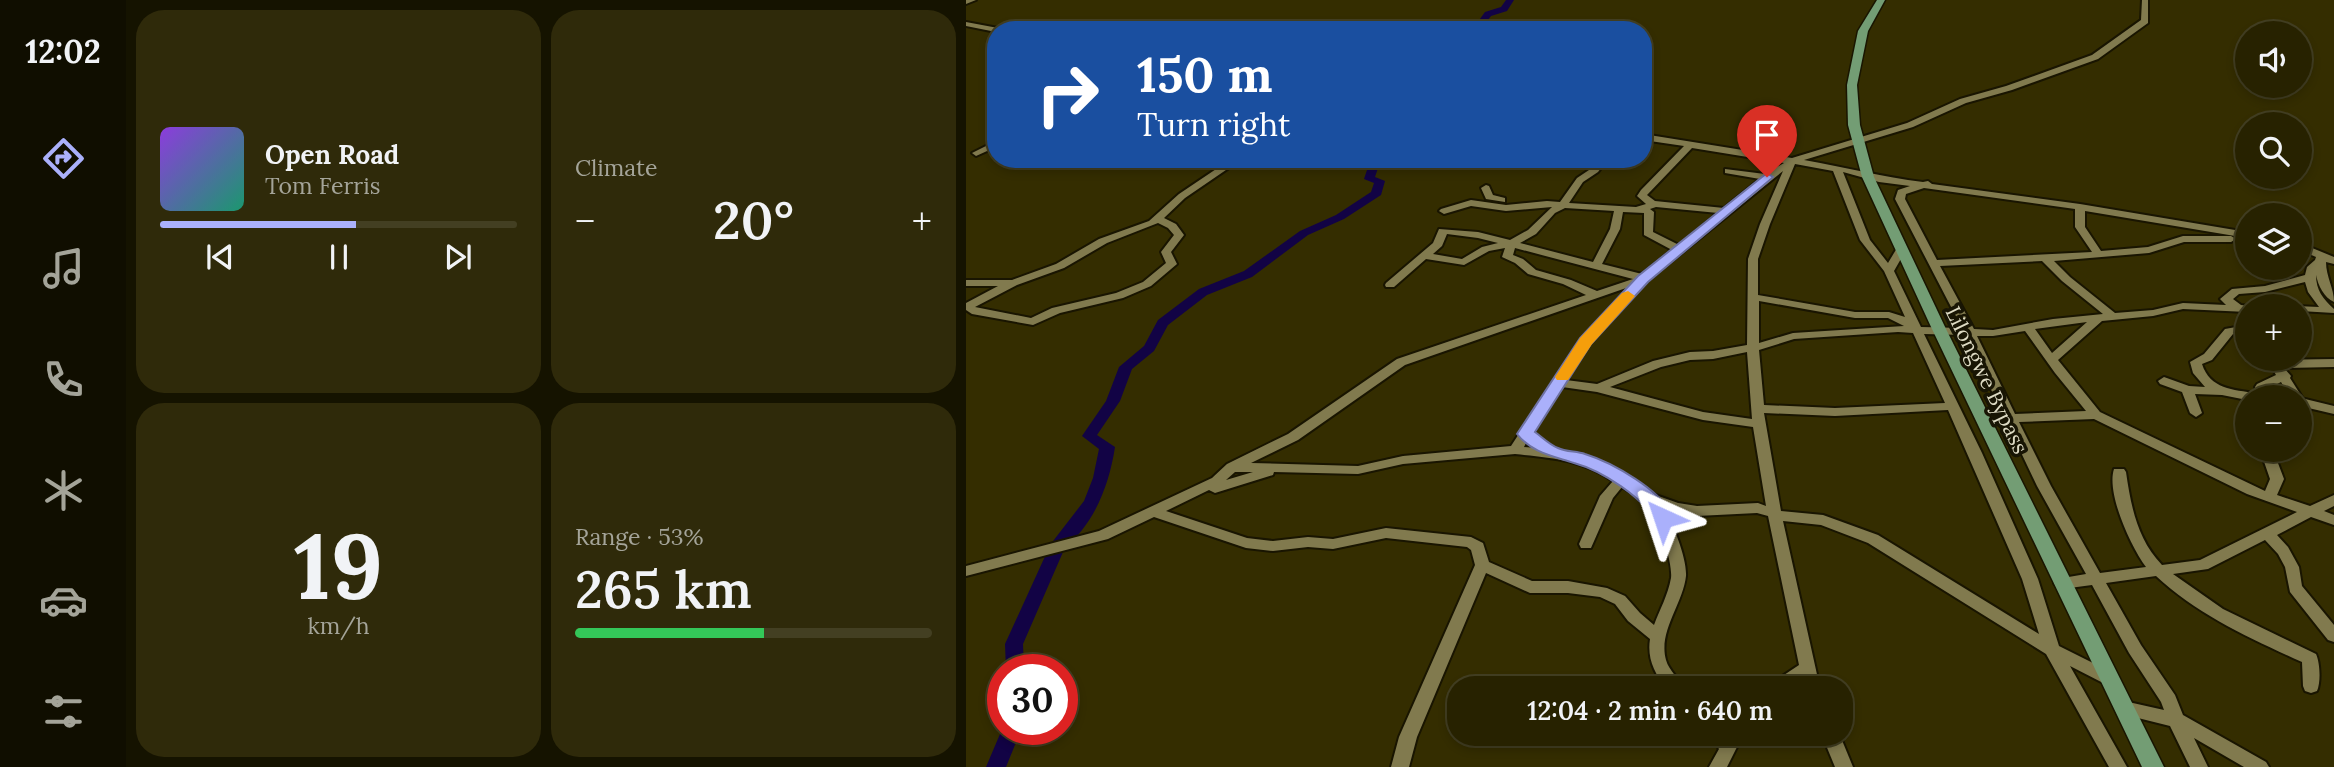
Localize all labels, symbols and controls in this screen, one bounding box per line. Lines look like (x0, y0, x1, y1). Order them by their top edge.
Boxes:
map controls (2235, 21, 2312, 462)
button: sound (2235, 21, 2312, 98)
text: 12:02 (25, 31, 101, 72)
text: 150 m (1137, 43, 1273, 105)
icon: right (1022, 49, 1113, 140)
text: Turn right (1137, 104, 1290, 145)
pin (1737, 105, 1797, 177)
button: search (2235, 112, 2312, 189)
icon: arrive (1748, 116, 1786, 154)
icon: directions (39, 134, 88, 183)
text: Open Road (265, 138, 399, 171)
text: Climate (575, 153, 657, 182)
text: Tom Ferris (265, 171, 380, 200)
text: 20° (713, 187, 794, 253)
text: − (575, 197, 595, 245)
text: + (912, 197, 932, 245)
button: layers (2235, 203, 2312, 280)
icon: previous (201, 238, 239, 276)
icon: pause (320, 238, 358, 276)
icon: next (439, 238, 477, 276)
icon: music (39, 244, 88, 293)
button: + (2235, 294, 2312, 371)
street label: Lilongwe Bypass (1940, 302, 2034, 458)
icon: phone (39, 355, 88, 404)
button: − (2235, 385, 2312, 462)
icon: climate (39, 466, 88, 515)
position arrow (1626, 481, 1700, 555)
text: 19 (294, 507, 383, 624)
text: Range · 53% (575, 522, 704, 551)
text: 265 km (575, 556, 752, 622)
icon: car (39, 576, 88, 625)
text: km/h (307, 611, 370, 640)
speed limit sign: 30 (987, 654, 1078, 745)
icon: filters (39, 687, 88, 736)
text: 12:04 · 2 min · 640 m (1527, 694, 1773, 727)

